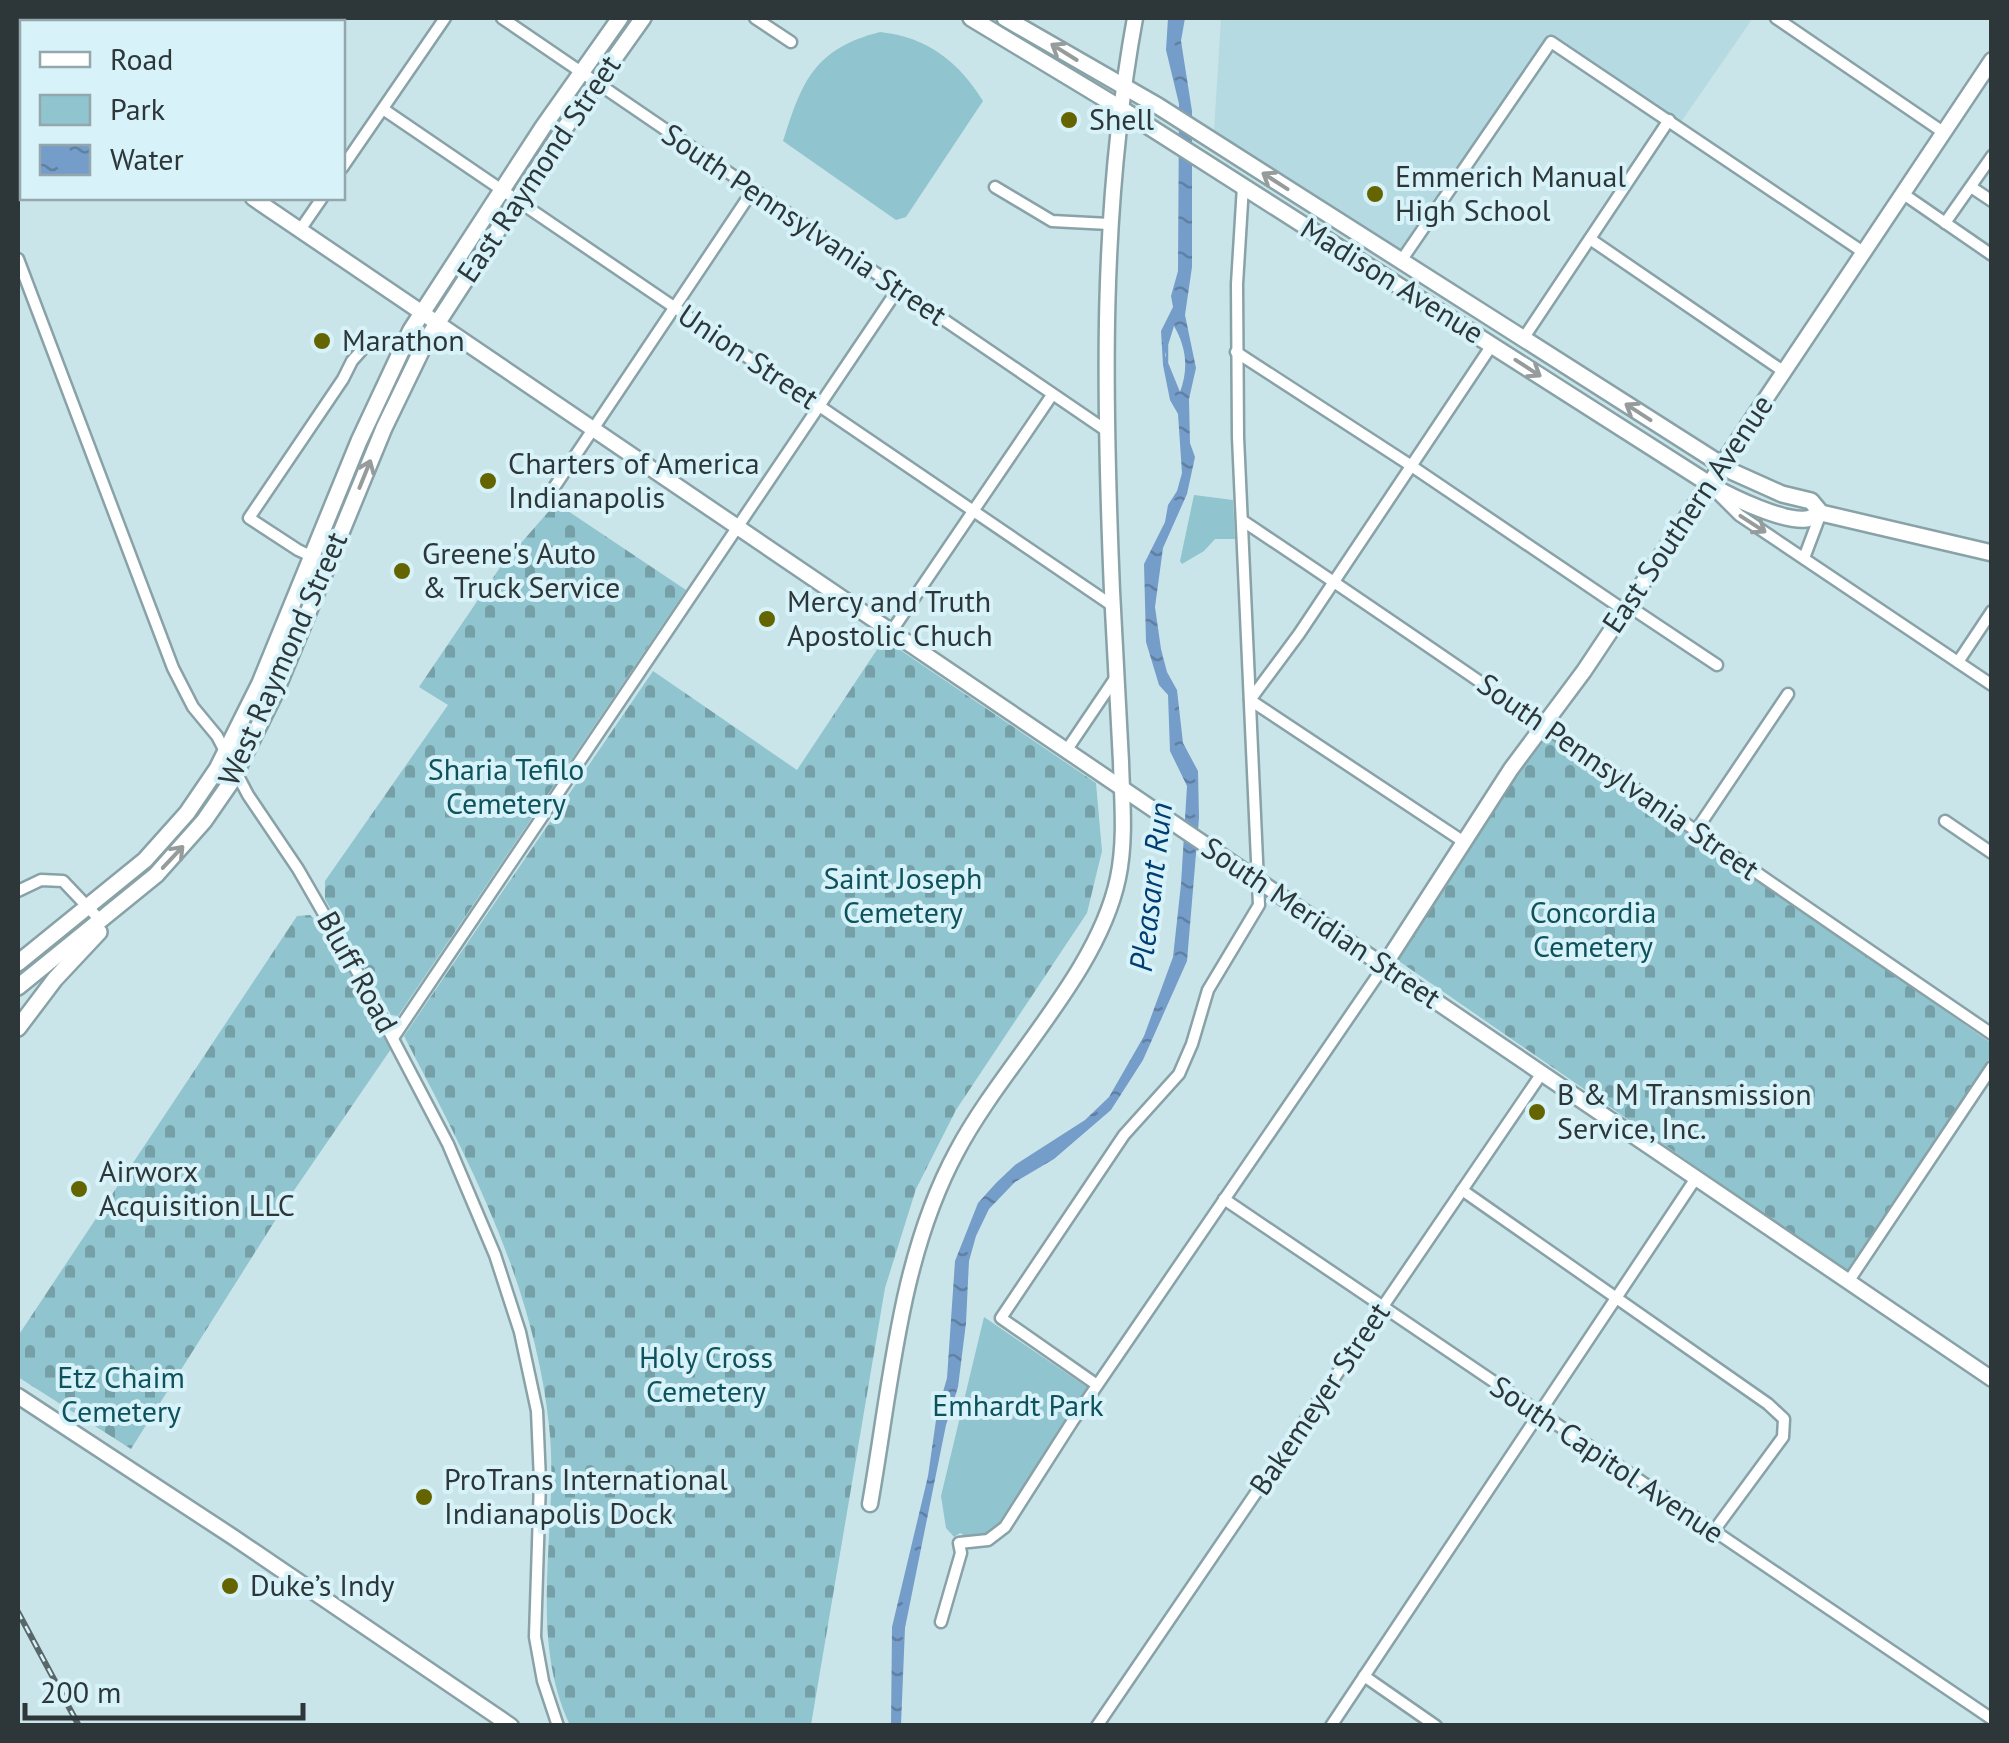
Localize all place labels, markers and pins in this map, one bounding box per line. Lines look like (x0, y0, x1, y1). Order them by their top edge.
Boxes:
place label: Shell (1089, 99, 1154, 138)
marker: Shell (1058, 109, 1080, 131)
place label: Emmerich Manual High School (1395, 156, 1626, 229)
marker: Emmerich Manual High School (1364, 183, 1386, 205)
place label: Marathon (342, 320, 465, 359)
marker: Marathon (311, 330, 333, 352)
place label: Charters of America Indianapolis (508, 443, 760, 516)
marker: Charters of America Indianapolis (477, 470, 499, 492)
place label: Greene's Auto & Truck Service (422, 533, 620, 606)
marker: Greene's Auto & Truck Service (391, 560, 413, 582)
place label: Mercy and Truth Apostolic Chuch (787, 581, 993, 654)
marker: Mercy and Truth Apostolic Chuch (756, 608, 778, 630)
place label: B & M Transmission Service, Inc. (1557, 1074, 1812, 1147)
marker: B & M Transmission Service, Inc. (1526, 1101, 1548, 1123)
place label: Airworx Acquisition LLC (99, 1151, 295, 1224)
marker: Airworx Acquisition LLC (68, 1178, 90, 1200)
place label: ProTrans International Indianapolis Dock (444, 1459, 728, 1532)
marker: ProTrans International Indianapolis Dock (413, 1486, 435, 1508)
place label: Duke’s Indy (250, 1565, 395, 1604)
marker: Duke’s Indy (219, 1575, 241, 1597)

